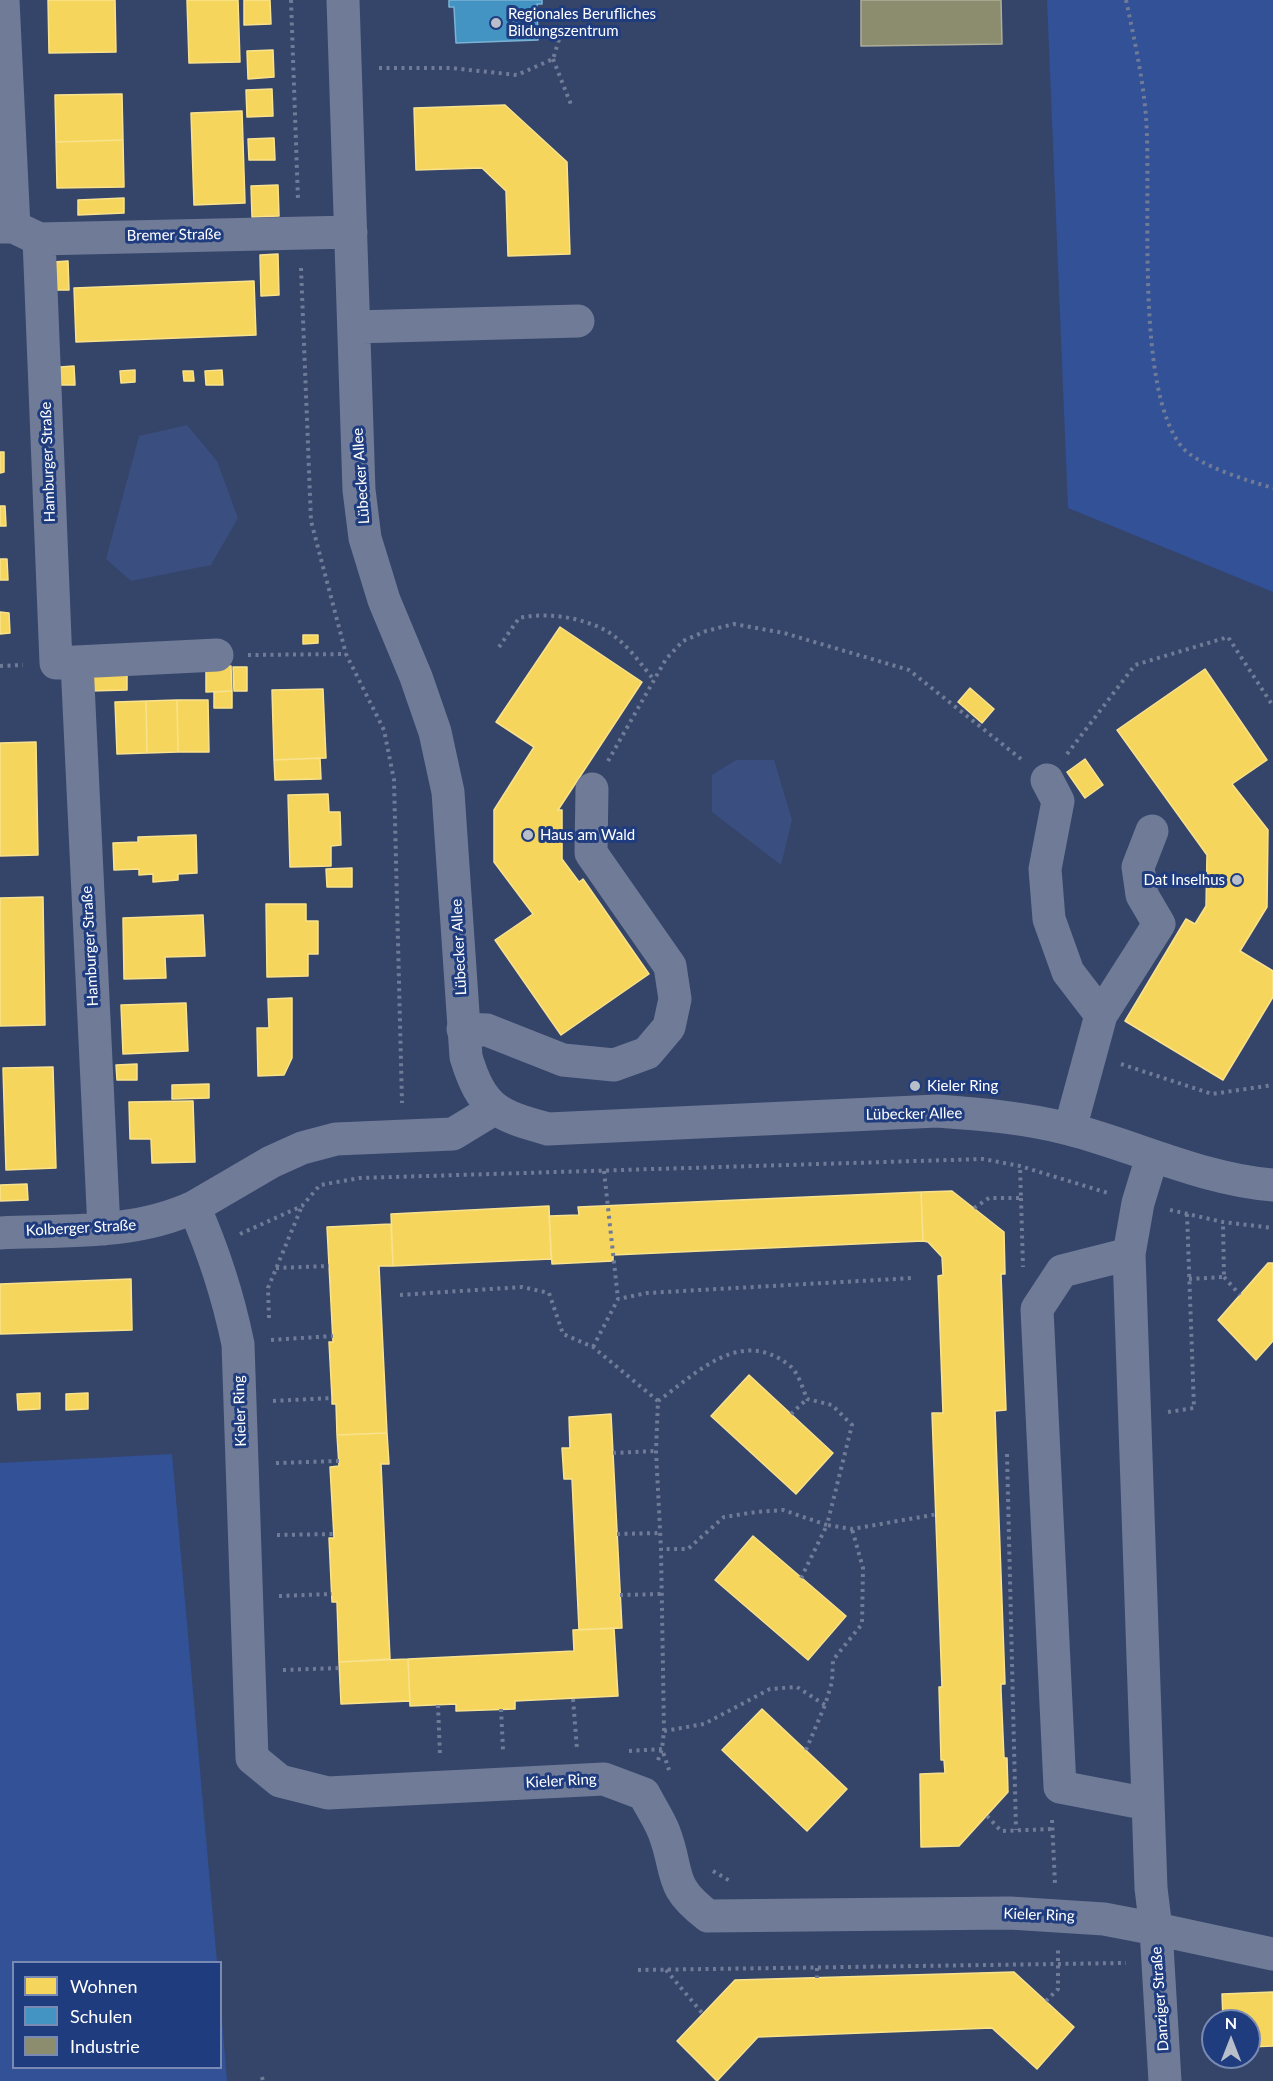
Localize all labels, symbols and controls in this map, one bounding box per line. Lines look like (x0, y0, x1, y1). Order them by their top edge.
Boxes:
place label: Regionales Berufliches Bildungszentrum (508, 5, 656, 40)
marker: Regionales Berufliches Bildungszentrum (489, 16, 503, 30)
street label: Bremer Straße (126, 225, 222, 245)
street label: Hamburger Straße (37, 401, 59, 523)
street label: Lübecker Allee (349, 427, 373, 525)
place label: Haus am Wald (540, 826, 635, 844)
marker: Haus am Wald (521, 828, 535, 842)
place label: Dat Inselhus (1144, 871, 1225, 889)
marker: Dat Inselhus (1230, 873, 1244, 887)
street label: Hamburger Straße (78, 885, 102, 1007)
street label: Lübecker Allee (447, 898, 471, 996)
place label: Kieler Ring (927, 1077, 998, 1095)
marker: Kieler Ring (908, 1079, 922, 1093)
street label: Lübecker Allee (866, 1104, 962, 1124)
street label: Kolberger Straße (25, 1216, 137, 1240)
street label: Kieler Ring (230, 1375, 250, 1447)
street label: Kieler Ring (525, 1770, 597, 1792)
street label: Kieler Ring (1003, 1905, 1075, 1925)
street label: Danziger Straße (1147, 1946, 1173, 2052)
legend (12, 1961, 222, 2069)
text: Wohnen (70, 1975, 137, 1997)
text: Schulen (70, 2005, 132, 2027)
north arrow (1201, 2009, 1261, 2069)
text: N (1225, 2013, 1237, 2032)
text: Industrie (70, 2035, 140, 2057)

